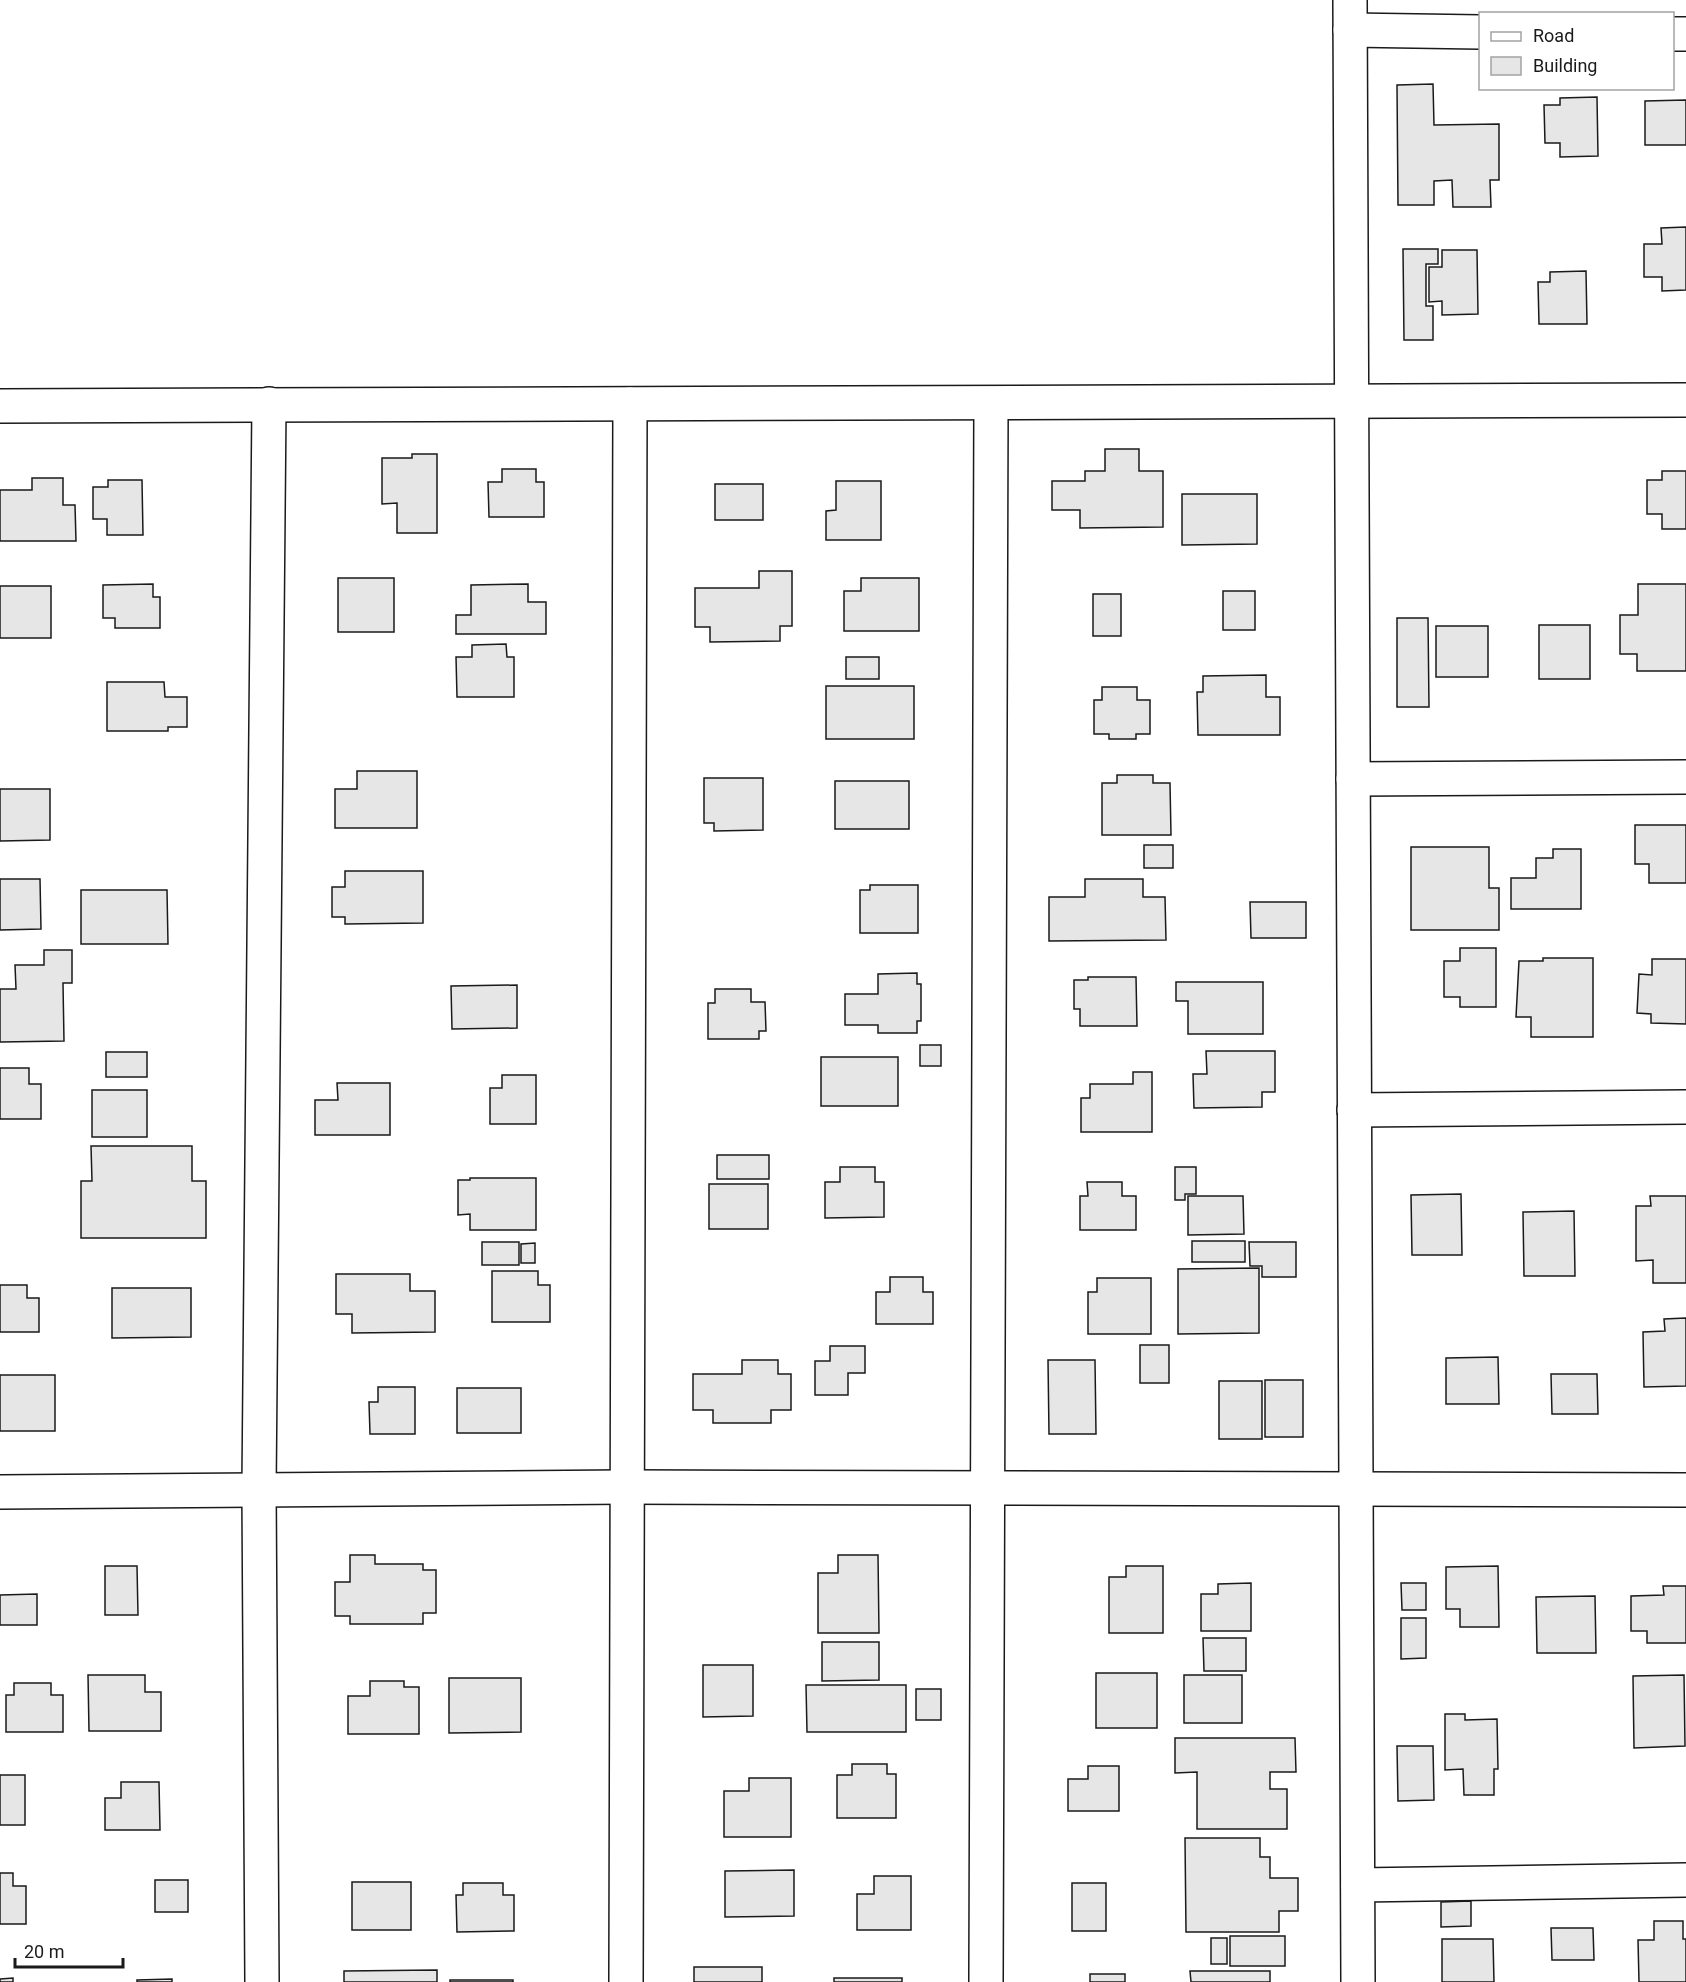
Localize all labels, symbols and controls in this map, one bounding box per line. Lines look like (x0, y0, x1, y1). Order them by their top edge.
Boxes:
legend (1479, 12, 1674, 90)
text: Road (1533, 25, 1574, 46)
text: Building (1533, 55, 1597, 76)
scale bar (15, 1931, 123, 1969)
text: 20 m (24, 1941, 64, 1962)

